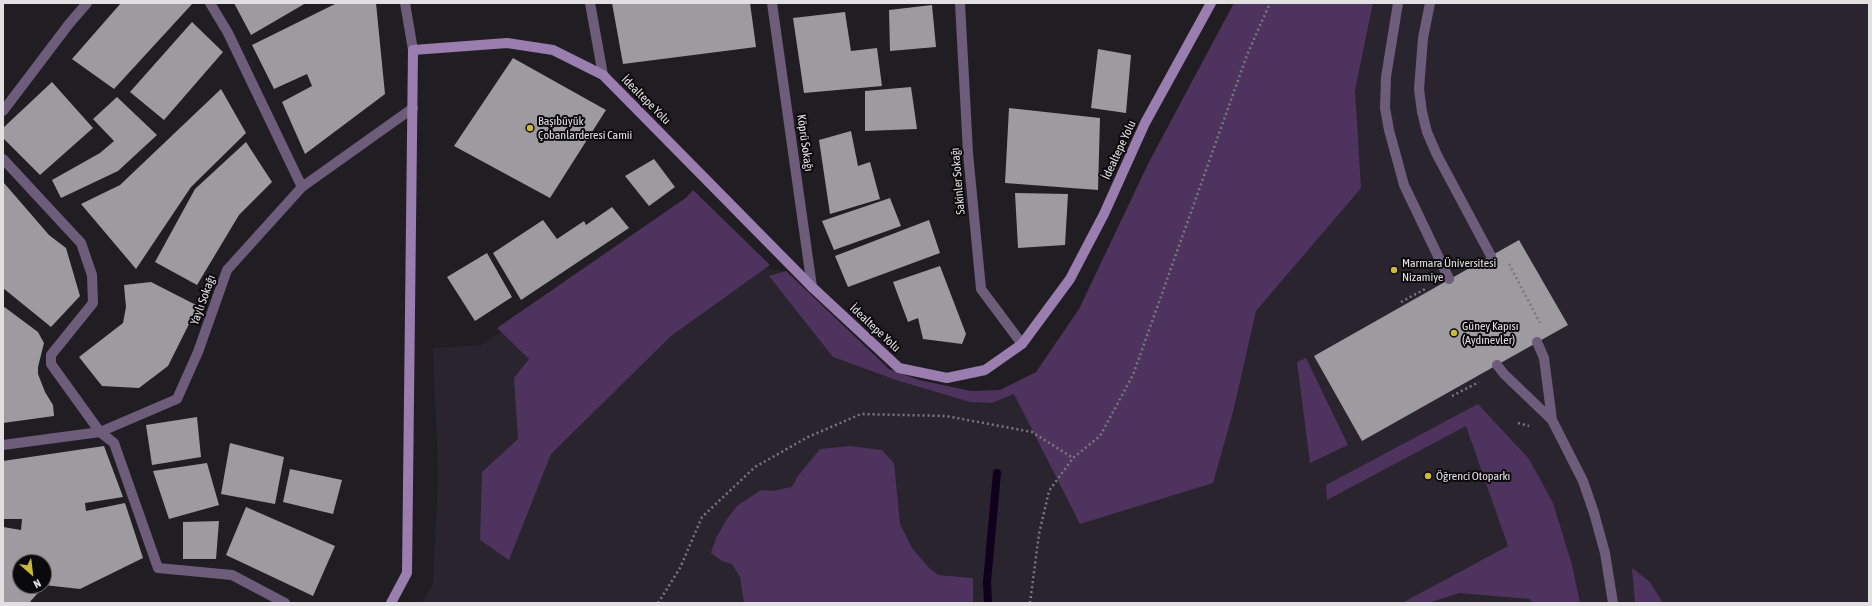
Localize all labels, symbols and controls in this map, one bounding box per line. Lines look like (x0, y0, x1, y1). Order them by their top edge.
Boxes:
street label: İdealtepe Yolu (618, 72, 674, 128)
place label: Başıbüyük Çobanlarderesi Camii (538, 114, 632, 142)
street label: Köprü Sokağı (794, 114, 816, 172)
street label: İdealtepe Yolu (1099, 118, 1139, 182)
marker: Başıbüyük Çobanlarderesi Camii (525, 123, 535, 133)
street label: Sakinler Sokağı (948, 147, 968, 215)
place label: Marmara Üniversitesi Nizamiye (1402, 256, 1496, 284)
marker: Marmara Üniversitesi Nizamiye (1389, 265, 1399, 275)
street label: Yaylı Sokağı (187, 273, 219, 327)
street label: İdealtepe Yolu (847, 301, 903, 355)
place label: Güney Kapısı (Aydınevler) (1462, 319, 1519, 347)
marker: Güney Kapısı (Aydınevler) (1449, 328, 1459, 338)
place label: Öğrenci Otoparkı (1436, 469, 1510, 483)
marker: Öğrenci Otoparkı (1423, 471, 1433, 481)
north arrow (12, 554, 52, 594)
text: N (31, 577, 43, 591)

